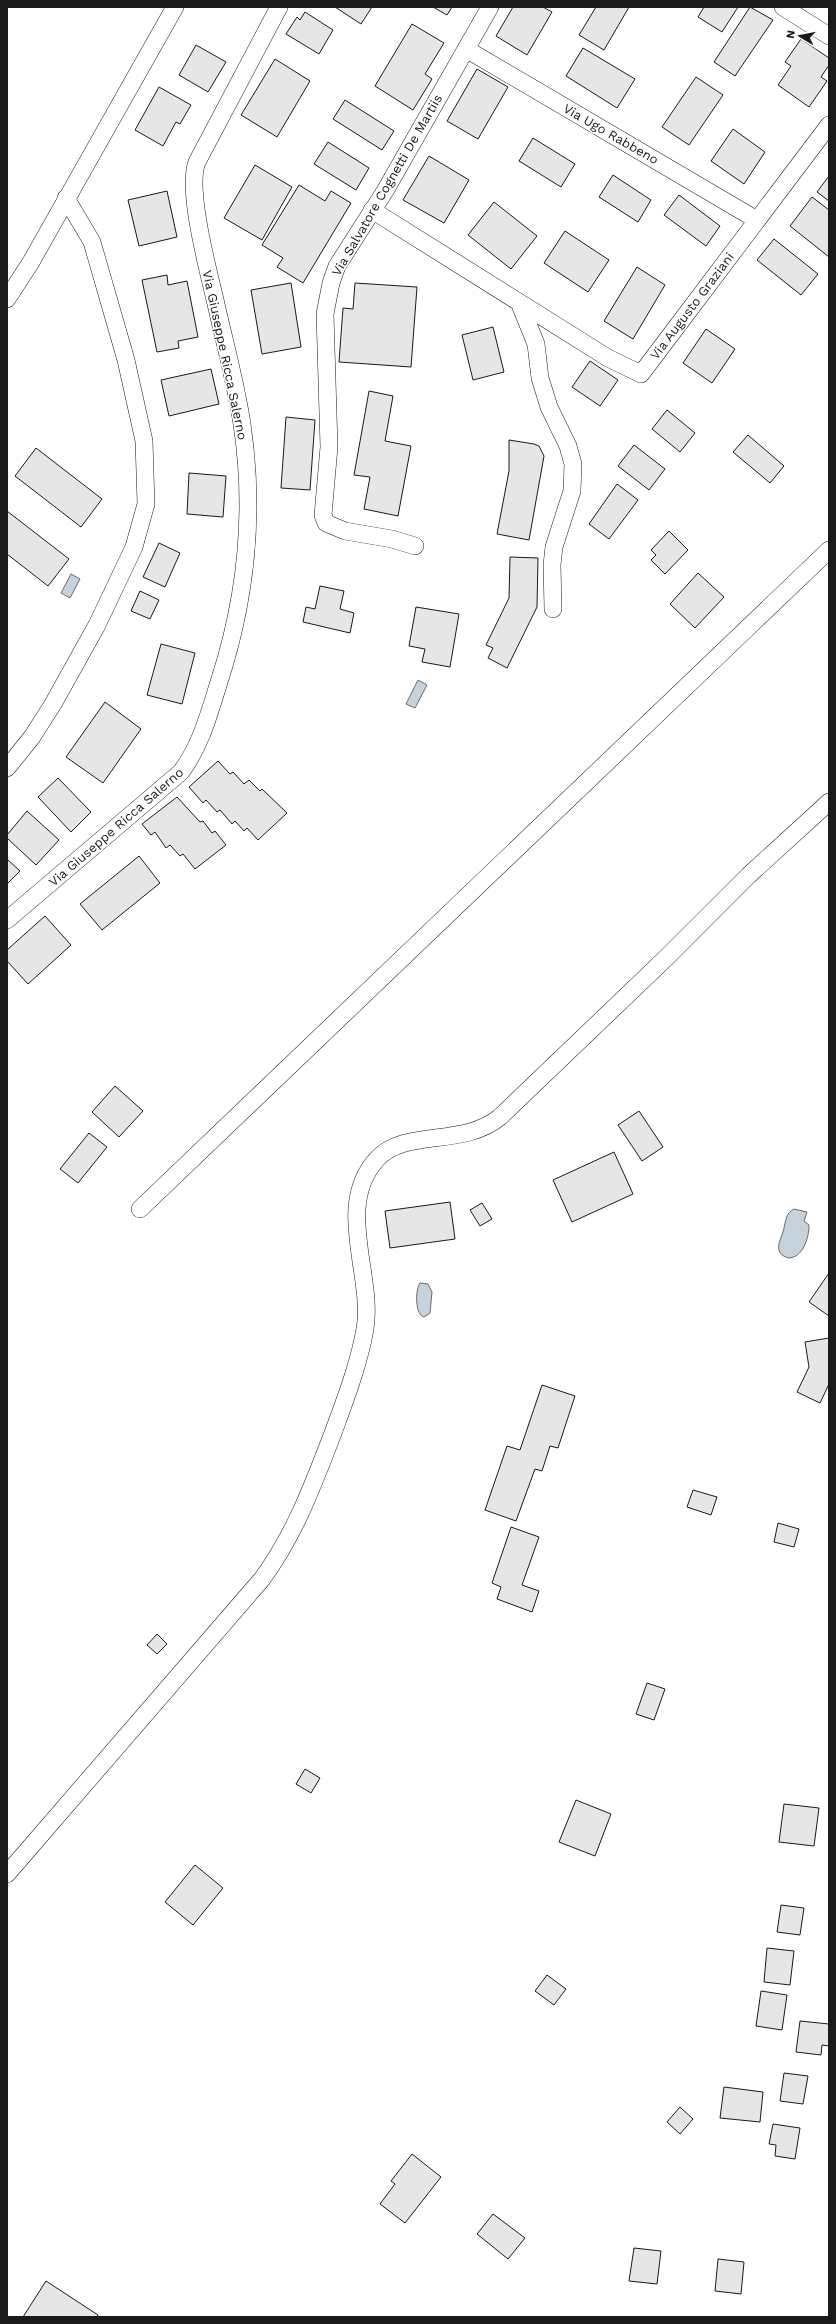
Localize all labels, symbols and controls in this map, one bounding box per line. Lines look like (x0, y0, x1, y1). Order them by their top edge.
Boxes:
north arrow (780, 16, 820, 56)
text: N (784, 29, 798, 39)
street label: Via Salvatore Cognetti De Martiis (329, 91, 445, 279)
street label: Via Ugo Rabbeno (561, 101, 661, 167)
street label: Via Augusto Graziani (647, 250, 737, 362)
street label: Via Giuseppe Ricca Salerno (200, 269, 250, 441)
street label: Via Giuseppe Ricca Salerno (46, 764, 186, 889)

